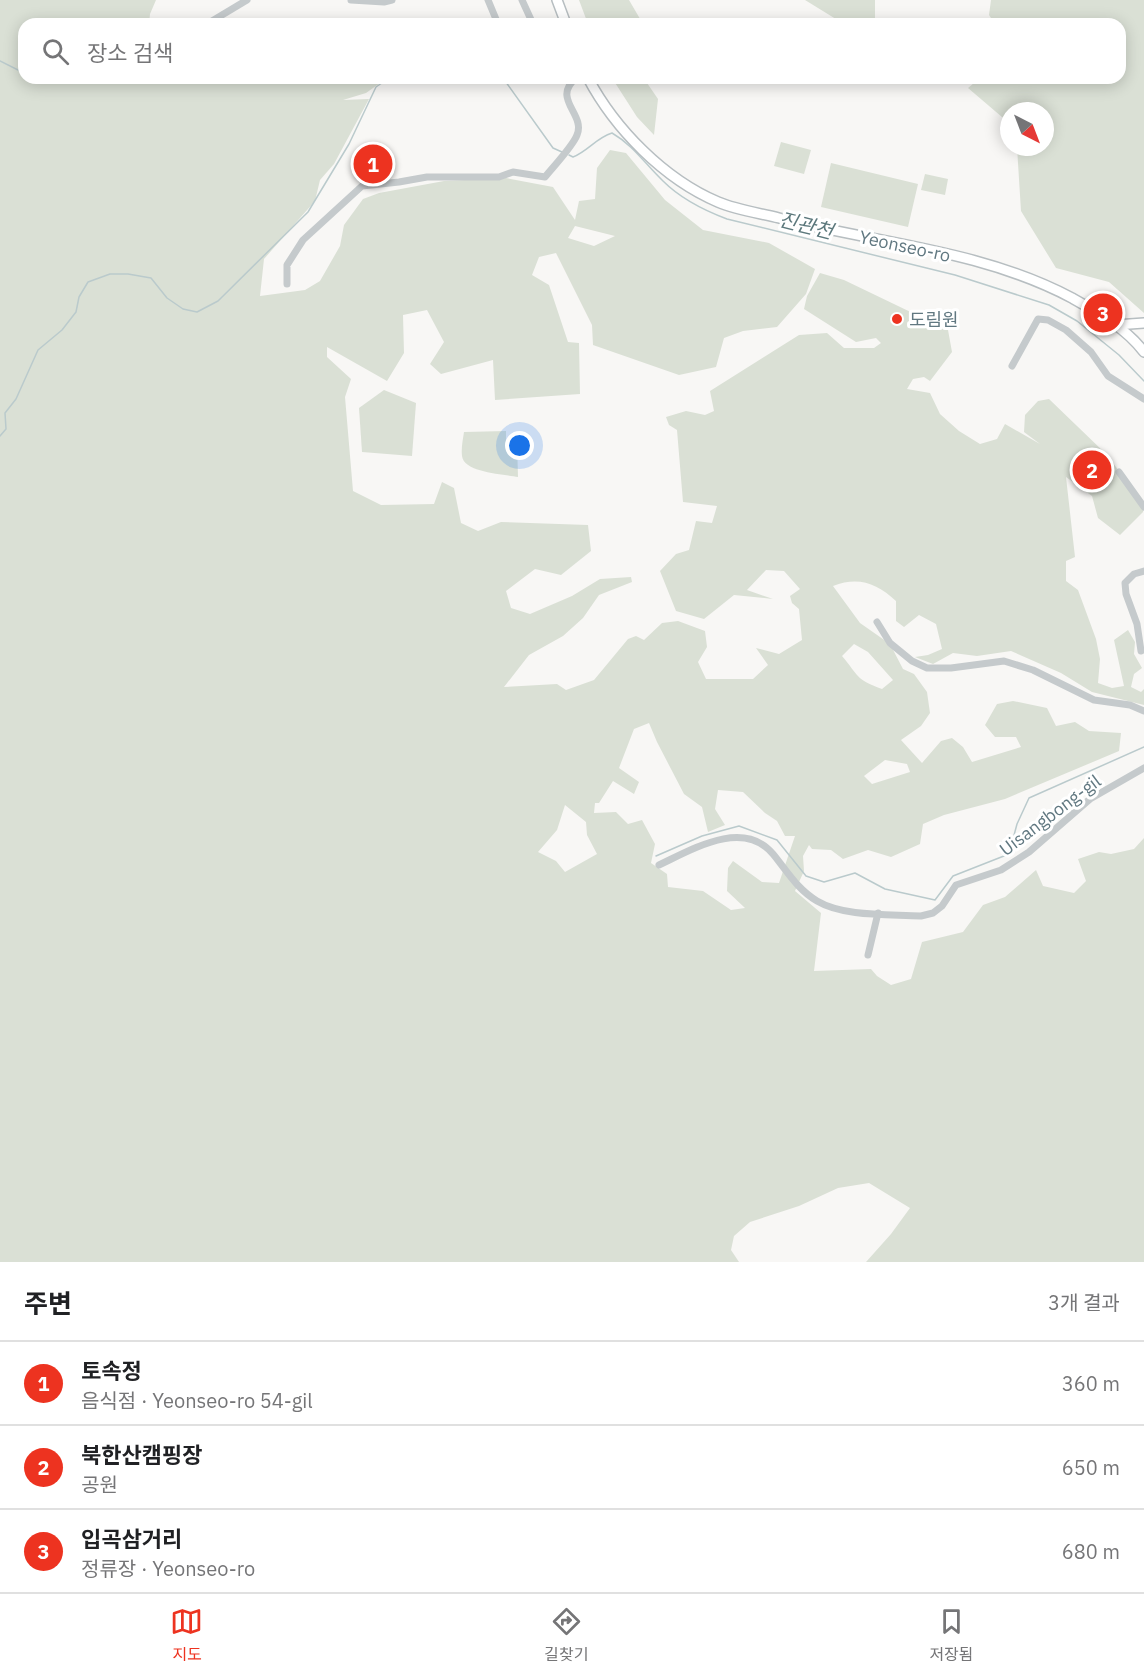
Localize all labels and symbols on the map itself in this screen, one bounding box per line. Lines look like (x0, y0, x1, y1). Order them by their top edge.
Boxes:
north arrow (1000, 102, 1054, 156)
pin: 1 (354, 142, 392, 186)
water label: 진관천 (776, 205, 839, 245)
street label: Yeonseo-ro (857, 225, 953, 267)
pin: 3 (1084, 290, 1122, 336)
place label: 도림원 (909, 308, 959, 331)
marker: 도림원 (890, 312, 904, 326)
your location (505, 431, 534, 460)
pin: 2 (1072, 448, 1112, 492)
street label: Uisangbong-gil (995, 769, 1105, 861)

